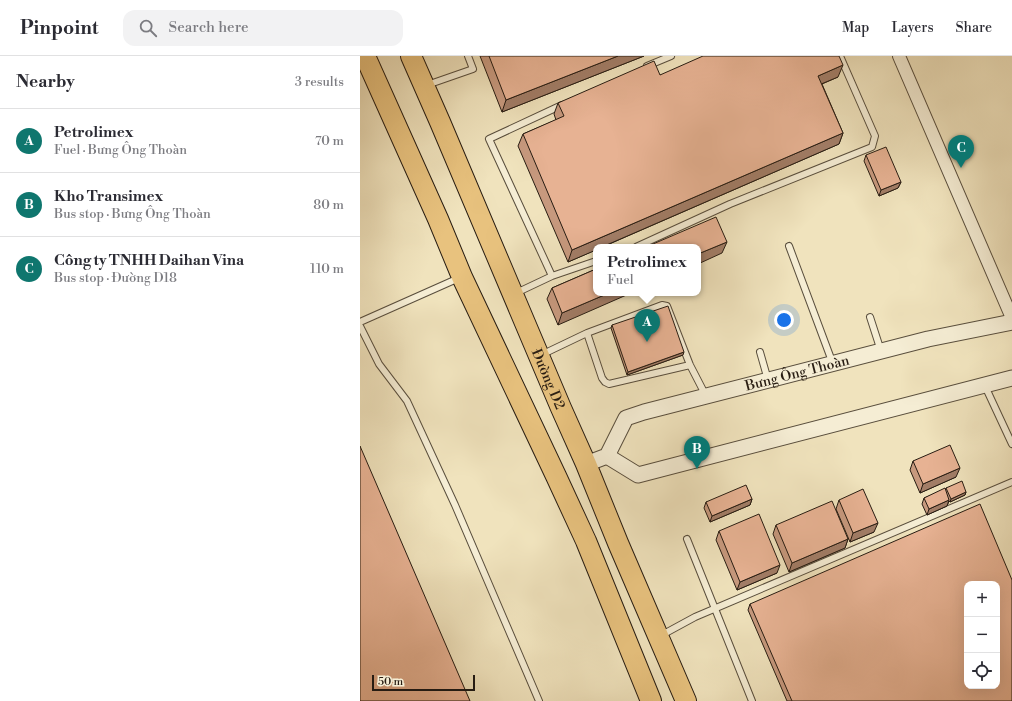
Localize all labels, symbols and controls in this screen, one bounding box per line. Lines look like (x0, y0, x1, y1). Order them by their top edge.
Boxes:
search box (123, 10, 403, 46)
text: Pinpoint (20, 16, 99, 40)
icon: search (137, 17, 159, 39)
text: Search here (169, 18, 249, 37)
text: Map (842, 19, 869, 37)
text: Layers (891, 19, 934, 37)
text: Share (956, 19, 992, 37)
text: Nearby (16, 71, 75, 93)
text: 3 results (295, 74, 344, 90)
text: Petrolimex (54, 123, 133, 142)
text: A (24, 133, 34, 149)
text: 70 m (315, 133, 344, 149)
pin: C (948, 135, 974, 168)
text: Fuel · Bưng Ông Thoàn (54, 142, 187, 158)
text: Kho Transimex (54, 187, 163, 206)
text: B (24, 197, 34, 213)
text: 80 m (313, 197, 344, 213)
text: Bus stop · Bưng Ông Thoàn (54, 206, 211, 222)
popup (593, 244, 701, 296)
text: Công ty TNHH Daihan Vina (54, 251, 244, 270)
text: Petrolimex (607, 253, 687, 272)
text: C (24, 261, 34, 277)
text: 110 m (310, 261, 344, 277)
text: Bus stop · Đường D18 (54, 270, 177, 286)
text: Fuel (607, 272, 634, 288)
pin: A (634, 309, 660, 342)
your location (774, 310, 794, 330)
street label: Đường D2 (527, 346, 569, 412)
street label: Bưng Ông Thoàn (742, 351, 852, 396)
pin: B (684, 436, 710, 469)
map controls (964, 581, 1000, 689)
button: + (964, 581, 1000, 617)
button: − (964, 617, 1000, 653)
button: locate (964, 653, 1000, 689)
scale bar (372, 673, 475, 692)
text: 50 m (378, 675, 403, 689)

